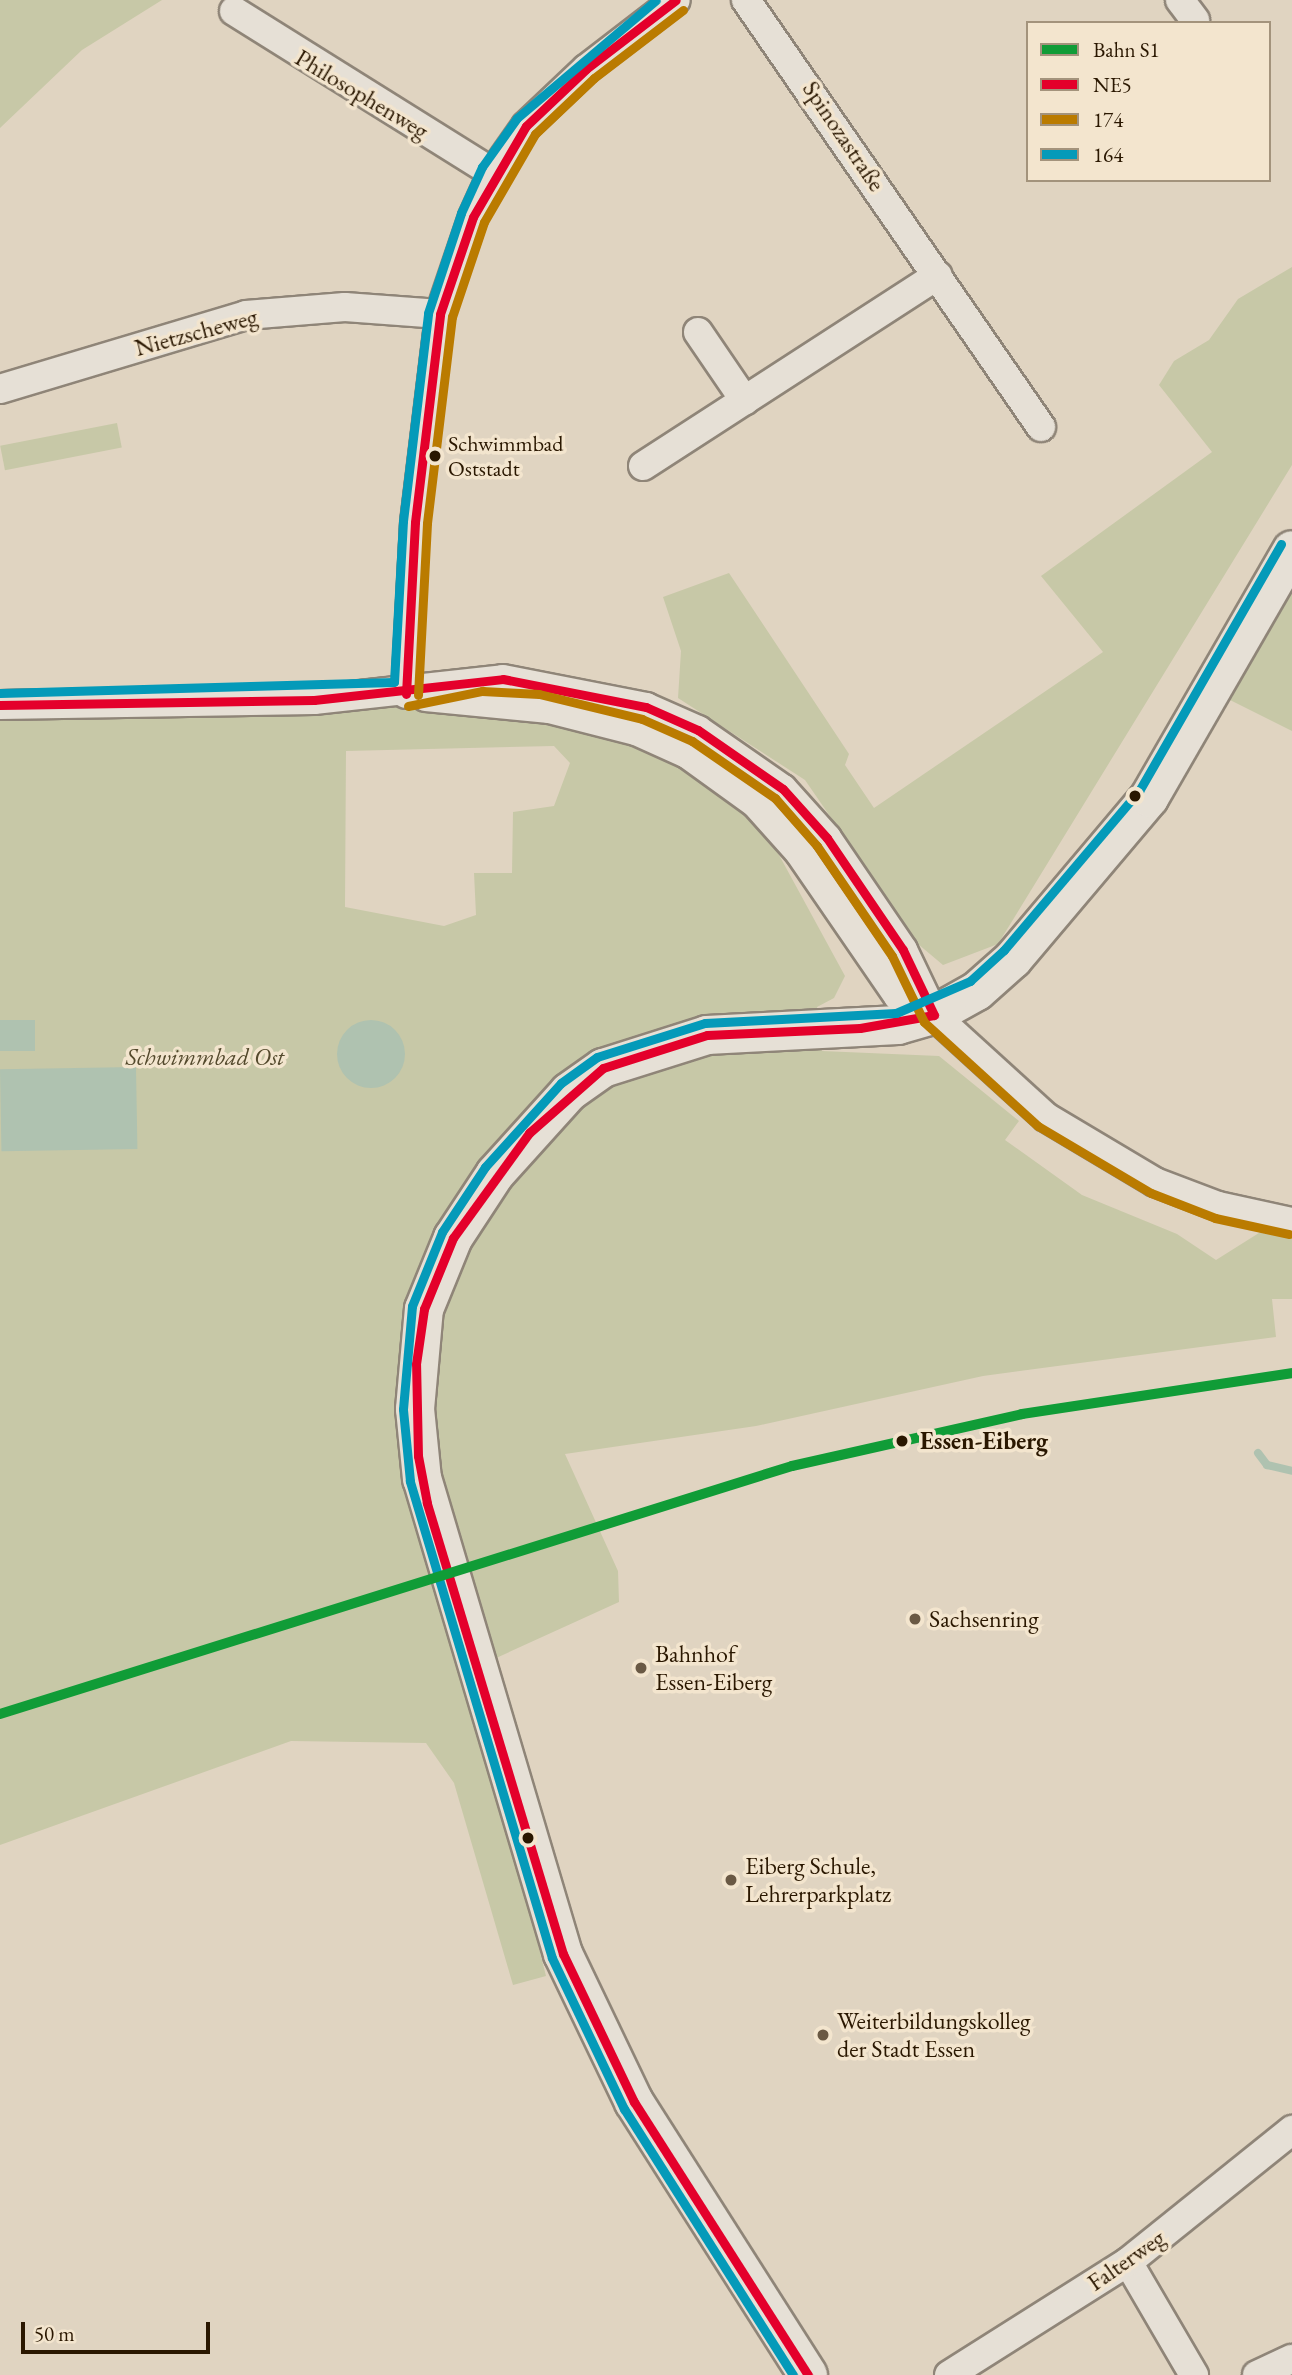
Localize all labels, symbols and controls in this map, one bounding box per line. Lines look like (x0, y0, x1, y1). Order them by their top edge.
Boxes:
legend (1026, 21, 1271, 182)
text: Bahn S1 (1093, 36, 1160, 63)
street label: Philosophenweg (290, 43, 434, 145)
text: NE5 (1093, 71, 1132, 98)
street label: Spinozastraße (797, 75, 891, 197)
text: 174 (1093, 106, 1123, 133)
text: 164 (1093, 141, 1123, 168)
street label: Nietzscheweg (132, 302, 260, 362)
place label: Schwimmbad Oststadt (448, 430, 563, 481)
marker: Schwimmbad Oststadt (428, 449, 442, 463)
unlabelled marker (1128, 789, 1142, 803)
park label: Schwimmbad Ost (126, 1043, 284, 1071)
place label: Essen-Eiberg (920, 1427, 1048, 1455)
marker: Essen-Eiberg (891, 1430, 913, 1452)
place label: Sachsenring (929, 1605, 1039, 1633)
marker: Sachsenring (907, 1611, 923, 1627)
place label: Bahnhof Essen-Eiberg (655, 1640, 772, 1696)
marker: Bahnhof Essen-Eiberg (633, 1660, 649, 1676)
unlabelled marker (521, 1831, 535, 1845)
place label: Eiberg Schule, Lehrerparkplatz (745, 1852, 891, 1908)
marker: Eiberg Schule, Lehrerparkplatz (723, 1872, 739, 1888)
place label: Weiterbildungskolleg der Stadt Essen (837, 2007, 1030, 2063)
marker: Weiterbildungskolleg der Stadt Essen (815, 2027, 831, 2043)
street label: Falterweg (1082, 2223, 1170, 2297)
scale bar (24, 2308, 214, 2352)
text: 50 m (34, 2320, 75, 2347)

